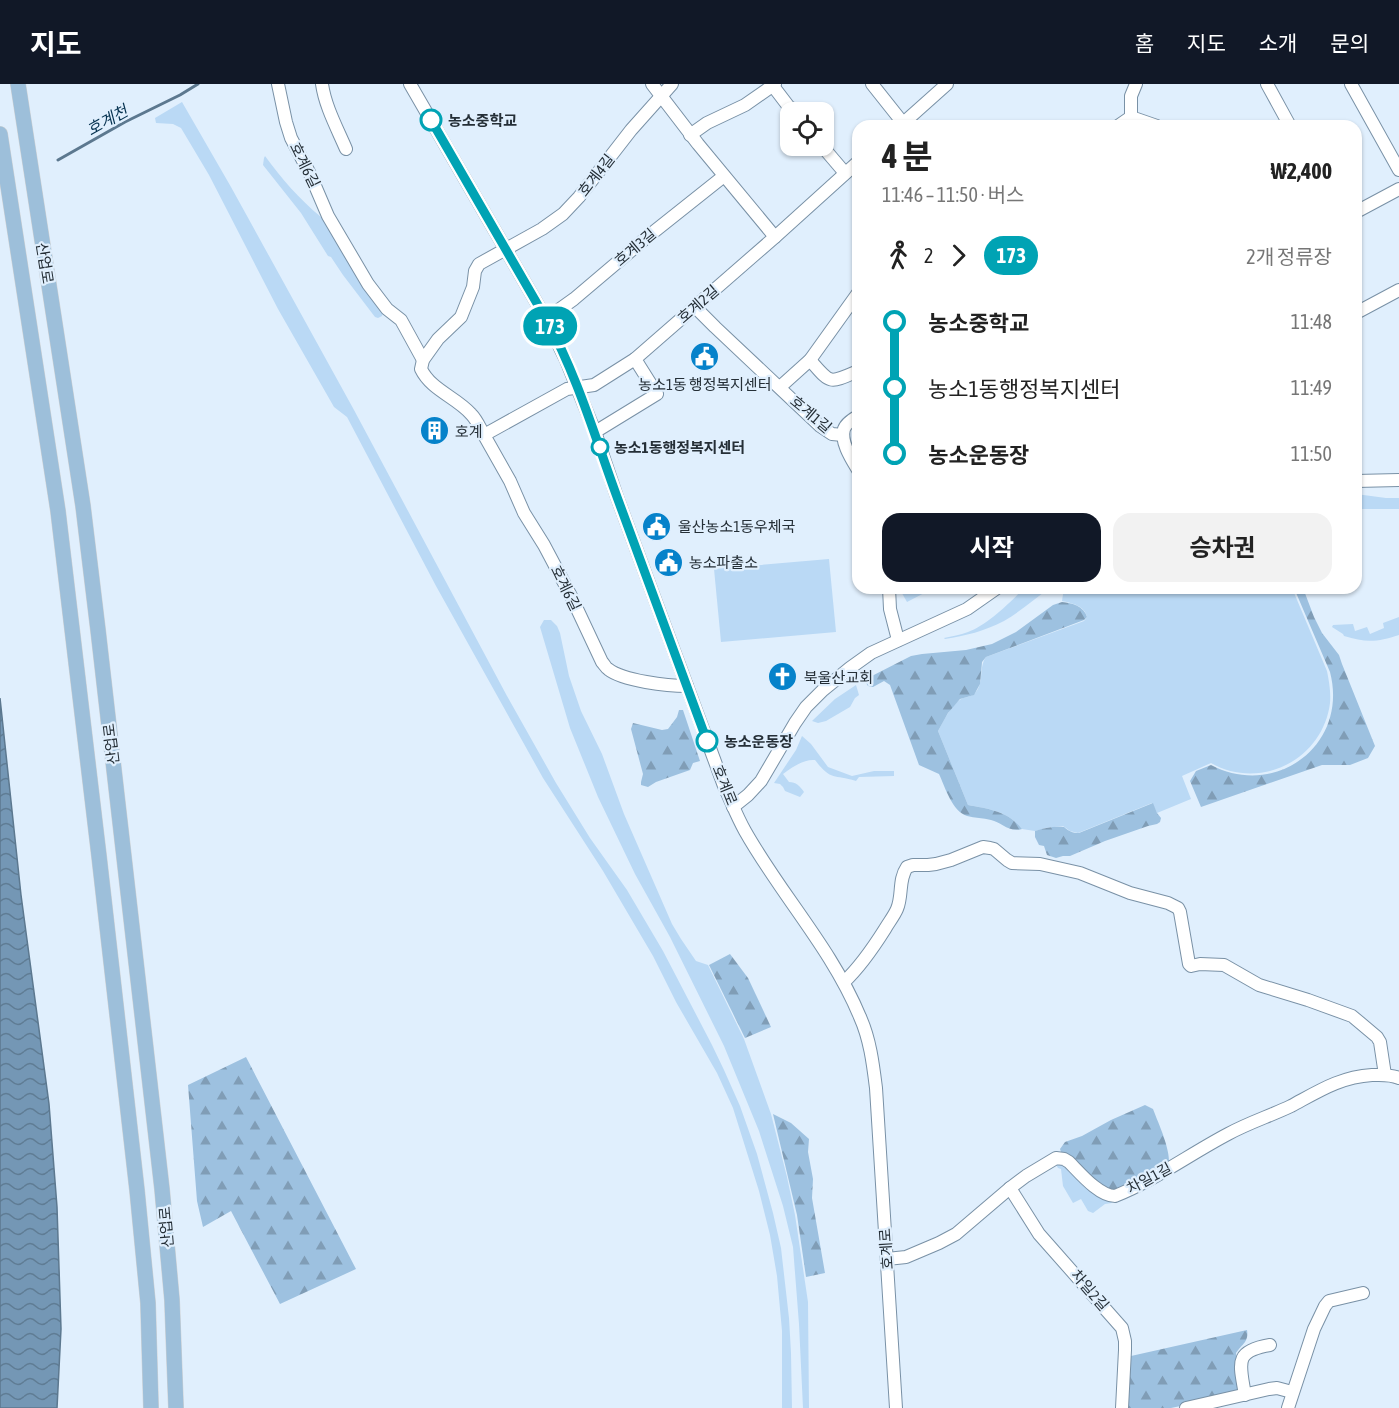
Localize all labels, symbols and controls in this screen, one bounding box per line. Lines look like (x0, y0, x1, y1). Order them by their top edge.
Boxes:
text: 지도 (30, 28, 82, 60)
text: 홈 (1135, 31, 1154, 55)
text: 지도 (1187, 31, 1226, 55)
text: 소개 (1259, 31, 1297, 55)
text: 문의 (1330, 31, 1369, 55)
water label: 호계천 (83, 100, 133, 139)
map controls (780, 102, 834, 156)
button: locate (780, 102, 834, 156)
marker: 농소중학교 (420, 109, 442, 131)
place label: 농소중학교 (448, 112, 517, 129)
text: 4 분 (882, 137, 932, 175)
street label: 호계6길 (287, 139, 323, 191)
street label: 호계4길 (574, 151, 618, 199)
text: ₩2,400 (1271, 158, 1332, 184)
text: 11:46 – 11:50 · 버스 (882, 183, 1024, 206)
street label: 호계3길 (611, 225, 659, 269)
icon: walk (882, 239, 915, 272)
icon: forward (942, 239, 975, 272)
street label: 산업로 (33, 241, 57, 285)
text: 173 (996, 243, 1026, 267)
text: 2 (924, 244, 933, 267)
text: 2개 정류장 (1246, 245, 1332, 268)
street label: 호계2길 (674, 282, 722, 326)
line badge: 173 (516, 306, 584, 346)
text: 농소중학교 (928, 310, 1029, 336)
text: 11:48 (1291, 310, 1332, 333)
text: 173 (535, 314, 565, 338)
public building icon: 농소1동 행정복지센터 (689, 341, 721, 373)
place label: 농소1동 행정복지센터 (638, 376, 772, 393)
text: 농소1동행정복지센터 (928, 376, 1121, 402)
text: 11:49 (1291, 376, 1332, 399)
street label: 호계1길 (787, 392, 835, 436)
building icon: 호계 (418, 415, 450, 447)
place label: 호계 (455, 423, 483, 440)
marker: 농소1동행정복지센터 (591, 438, 609, 456)
place label: 농소1동행정복지센터 (614, 439, 745, 456)
text: 농소운동장 (928, 442, 1029, 468)
text: 11:50 (1291, 442, 1332, 465)
public building icon: 울산농소1동우체국 (641, 510, 673, 542)
button: 시작 (882, 513, 1101, 582)
button: 승차권 (1113, 513, 1332, 582)
place label: 울산농소1동우체국 (678, 518, 795, 535)
public building icon: 농소파출소 (652, 546, 684, 578)
place label: 농소파출소 (689, 554, 758, 571)
street label: 호계6길 (548, 562, 584, 614)
church icon: 북울산교회 (767, 661, 799, 693)
place label: 북울산교회 (804, 669, 873, 686)
street label: 산업로 (100, 722, 122, 766)
marker: 농소운동장 (696, 730, 718, 752)
place label: 농소운동장 (724, 733, 793, 750)
street label: 호계로 (709, 763, 741, 807)
street label: 차일1길 (1124, 1159, 1174, 1197)
street label: 산업로 (156, 1206, 176, 1248)
street label: 호계로 (876, 1228, 896, 1270)
street label: 차일2길 (1068, 1266, 1112, 1314)

